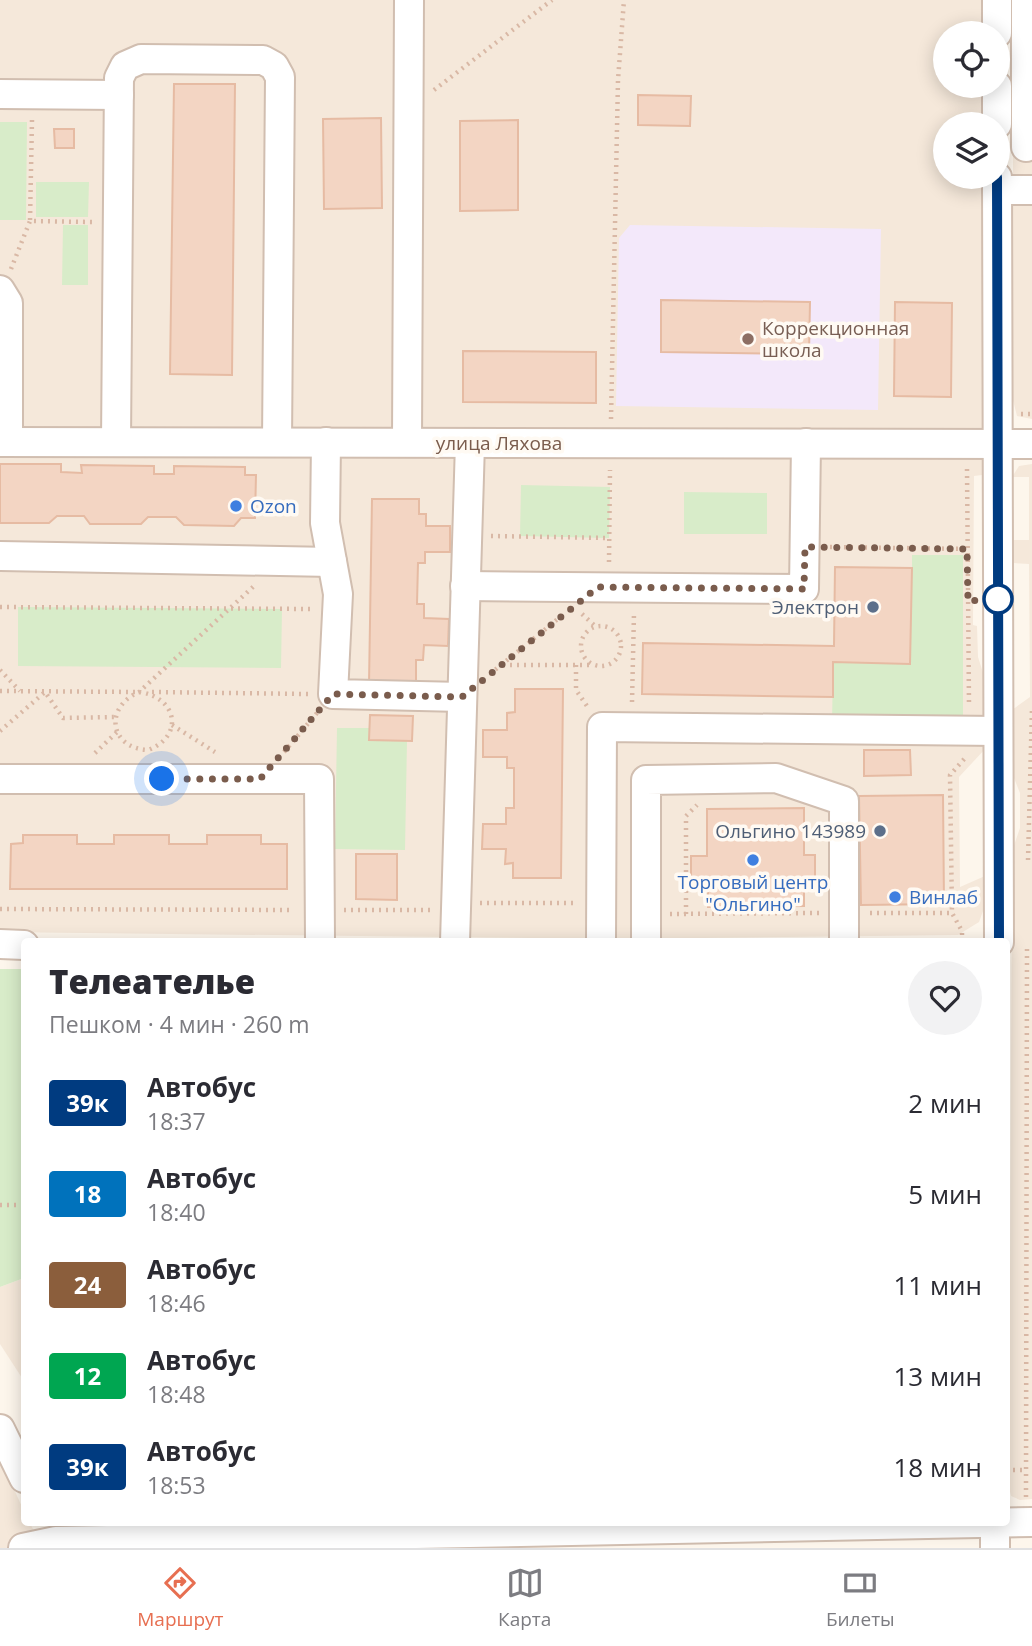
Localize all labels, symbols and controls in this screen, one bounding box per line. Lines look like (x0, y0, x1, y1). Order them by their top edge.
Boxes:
map controls (933, 21, 1010, 189)
button: locate (933, 21, 1010, 98)
button: layers (933, 112, 1010, 189)
place label: Коррекционная школа (762, 315, 909, 363)
marker: Коррекционная школа (740, 331, 756, 347)
street label: улица Ляхова (436, 430, 562, 456)
place label: Ozon (250, 493, 297, 519)
marker: Ozon (228, 498, 244, 514)
unlabelled marker (983, 584, 1013, 614)
place label: Электрон (772, 594, 859, 620)
marker: Электрон (865, 599, 881, 615)
your location (144, 761, 179, 796)
place label: Ольгино 143989 (715, 818, 866, 844)
marker: Ольгино 143989 (872, 823, 888, 839)
marker: Торговый центр "Ольгино" (745, 852, 761, 868)
place label: Торговый центр "Ольгино" (678, 869, 828, 917)
place label: Винлаб (909, 884, 978, 910)
marker: Винлаб (887, 889, 903, 905)
text: Телеателье (49, 959, 255, 1004)
button: heart (908, 961, 982, 1035)
text: Пешком · 4 мин · 260 m (49, 1008, 310, 1040)
text: Автобус (147, 1069, 256, 1105)
text: 2 мин (908, 1085, 982, 1121)
text: 39к (66, 1086, 109, 1119)
text: 18:37 (147, 1105, 206, 1137)
text: Автобус (147, 1160, 256, 1196)
text: 5 мин (908, 1176, 982, 1212)
text: 18 (74, 1177, 101, 1210)
text: 18:40 (147, 1196, 206, 1228)
text: Автобус (147, 1251, 256, 1287)
text: 11 мин (893, 1267, 982, 1303)
text: 24 (74, 1268, 101, 1301)
text: 18:46 (147, 1287, 206, 1319)
text: Автобус (147, 1342, 256, 1378)
text: 13 мин (893, 1358, 982, 1394)
text: 12 (74, 1359, 101, 1392)
text: 18:48 (147, 1378, 206, 1410)
text: Автобус (147, 1433, 256, 1469)
text: 18 мин (893, 1449, 982, 1485)
text: 39к (66, 1450, 109, 1483)
text: 18:53 (147, 1469, 206, 1501)
tab: Маршрут (137, 1564, 224, 1632)
tab: Карта (498, 1564, 551, 1632)
tab: Билеты (826, 1564, 895, 1632)

